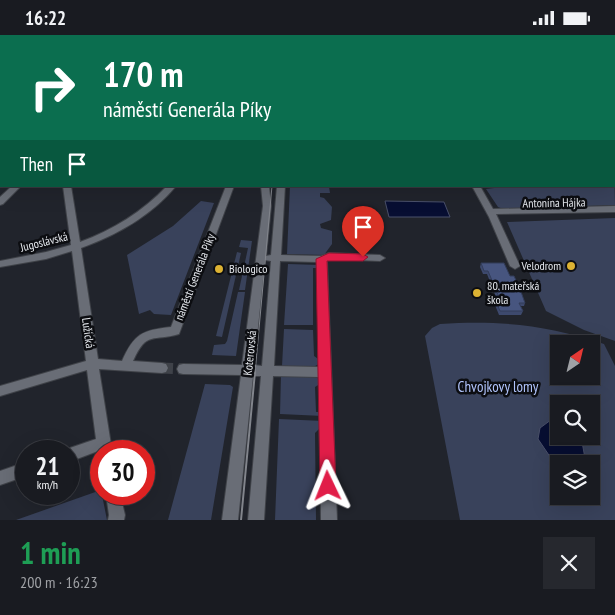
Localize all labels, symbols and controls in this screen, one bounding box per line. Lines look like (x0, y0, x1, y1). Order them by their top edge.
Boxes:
text: 16:22 (25, 6, 66, 30)
text: 170 m (103, 51, 184, 97)
icon: right (20, 55, 85, 120)
text: náměstí Generála Píky (103, 95, 271, 123)
icon: arrive (63, 150, 91, 178)
text: Then (20, 152, 53, 176)
street label: Antonína Hájka (522, 194, 586, 211)
pin (342, 206, 384, 257)
icon: arrive (349, 213, 377, 241)
street label: Jugoslávská (18, 228, 69, 255)
street label: náměstí Generála Píky (171, 231, 218, 322)
place label: Velodrom (521, 258, 561, 273)
marker: Velodrom (565, 260, 577, 272)
place label: Biologico (229, 261, 267, 276)
marker: Biologico (213, 263, 225, 275)
place label: 80. mateřská škola (487, 278, 539, 307)
marker: 80. mateřská škola (471, 287, 483, 299)
street label: Lužická (79, 317, 98, 349)
street label: Koterovská (240, 329, 259, 376)
north arrow (550, 335, 600, 385)
map controls (550, 335, 600, 505)
park label: Chvojkovy lomy (458, 377, 539, 396)
button: search (550, 395, 600, 445)
speed limit sign: 30 (90, 440, 155, 505)
text: 21 (36, 450, 59, 482)
button: layers (550, 455, 600, 505)
position arrow (301, 459, 353, 511)
text: km/h (37, 477, 58, 492)
text: 1 min (20, 533, 81, 572)
button: close (543, 537, 595, 589)
text: 200 m · 16:23 (20, 572, 98, 592)

